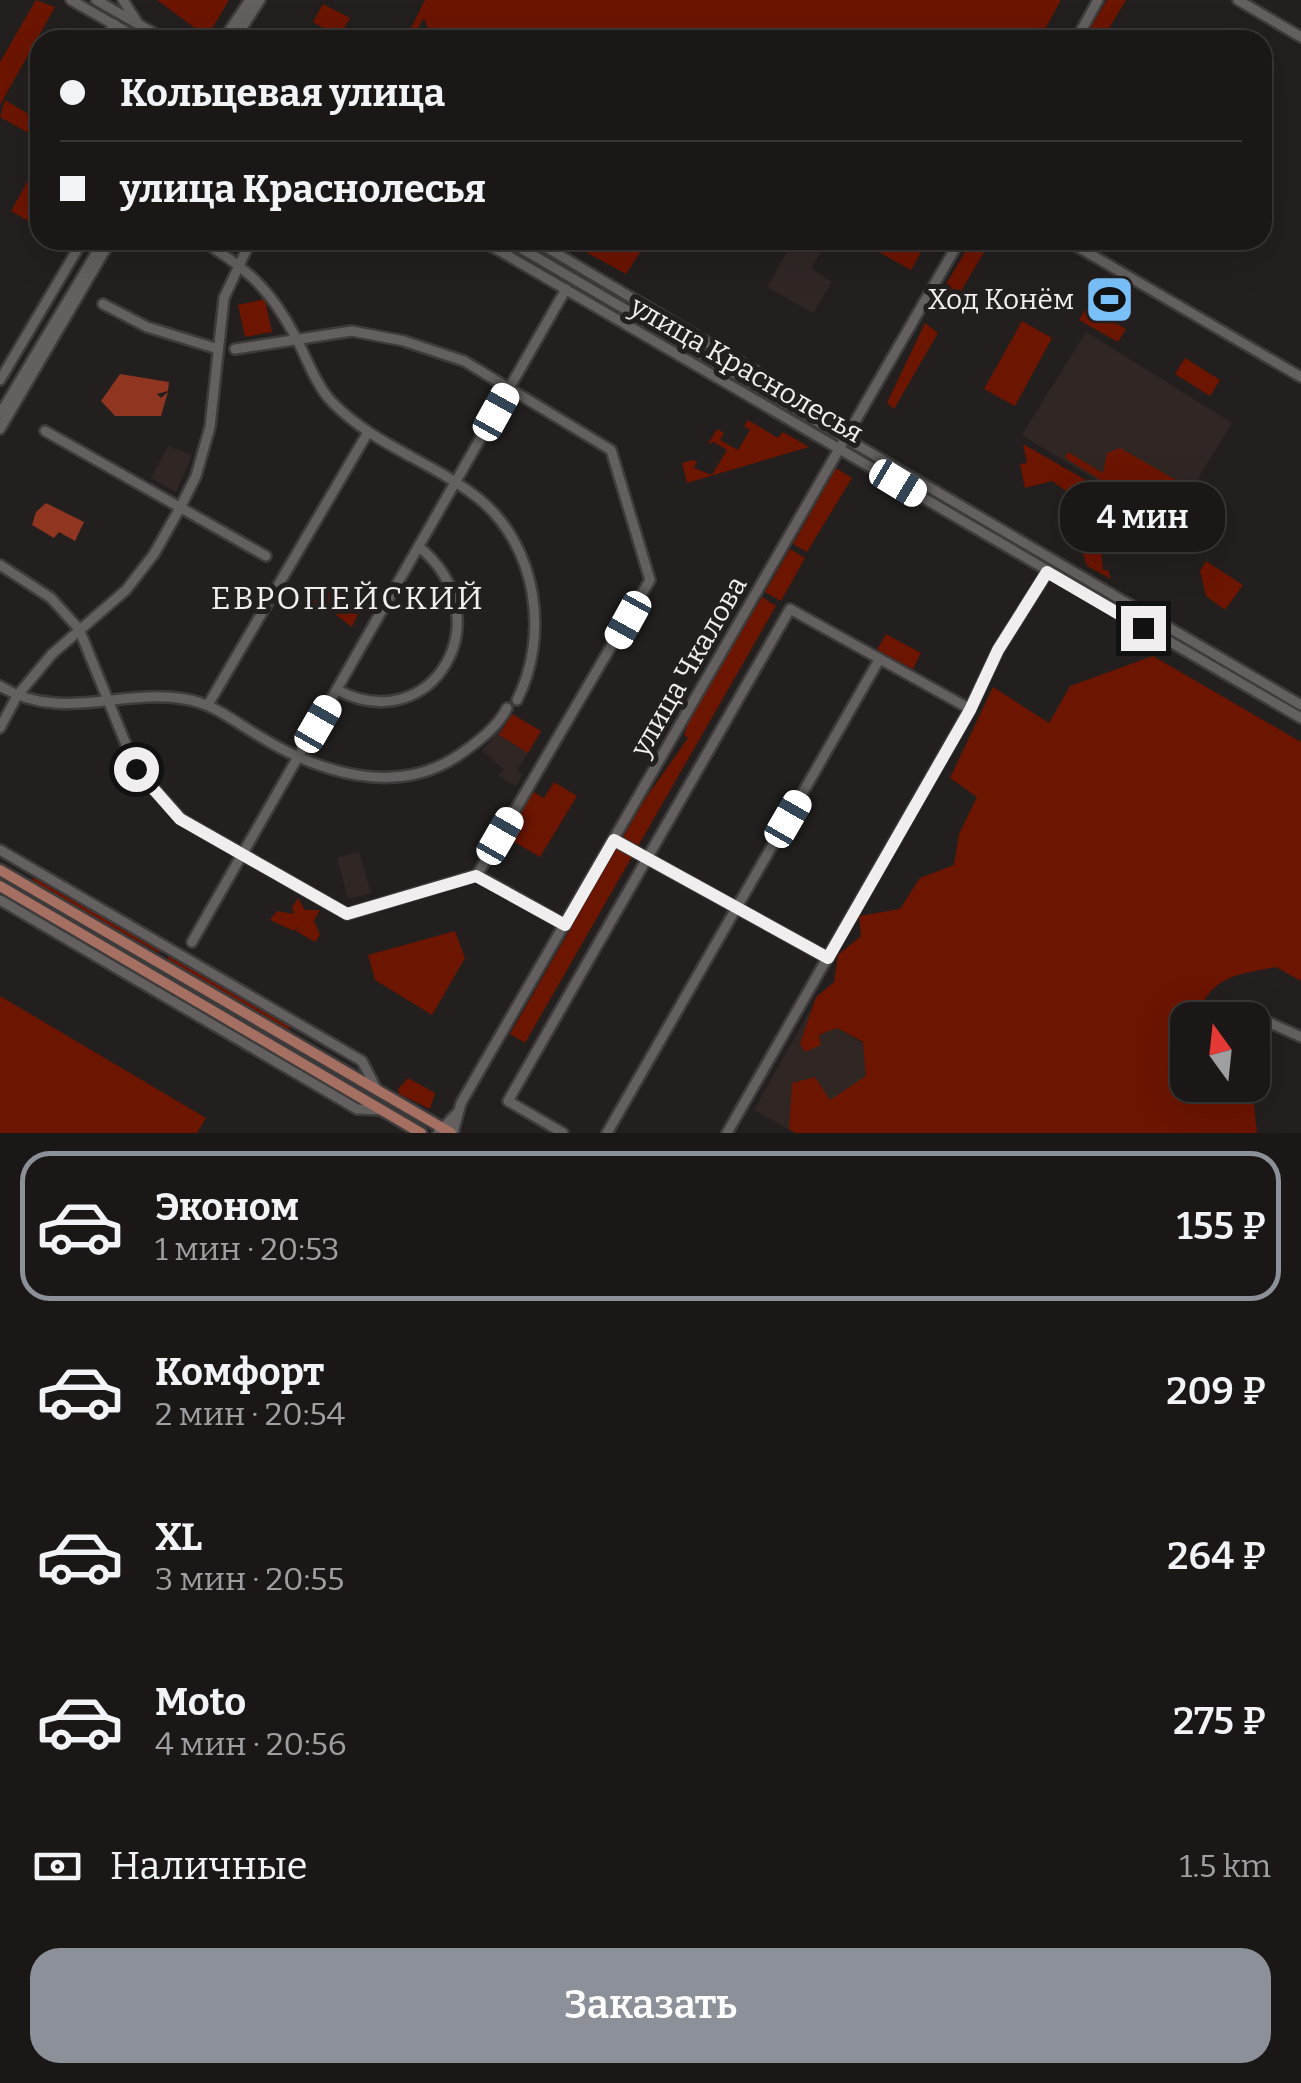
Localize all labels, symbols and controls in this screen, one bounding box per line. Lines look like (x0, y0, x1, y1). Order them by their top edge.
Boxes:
text: Кольцевая улица (120, 70, 445, 116)
text: улица Краснолесья (120, 166, 486, 212)
sports icon: Ход Конём (1083, 273, 1135, 325)
place label: Ход Конём (928, 283, 1074, 316)
street label: улица Краснолесья (624, 289, 869, 449)
car (468, 378, 524, 446)
car (865, 455, 931, 511)
callout: 4 мин (1060, 483, 1226, 553)
text: 4 мин (1096, 498, 1189, 536)
street label: улица Чкалова (623, 570, 753, 763)
district label: ЕВРОПЕЙСКИЙ (211, 579, 485, 617)
car (600, 586, 656, 654)
route end (1121, 606, 1166, 651)
car (290, 691, 346, 757)
route start (114, 747, 159, 792)
car (760, 786, 816, 852)
car (472, 803, 528, 869)
north arrow (1170, 1002, 1270, 1102)
map controls (1170, 1002, 1270, 1102)
icon: car (35, 1181, 125, 1271)
text: Эконом (155, 1184, 299, 1230)
text: 155 ₽ (1177, 1203, 1266, 1249)
text: 1 мин · 20:53 (155, 1230, 340, 1268)
icon: car (35, 1346, 125, 1436)
text: Комфорт (155, 1349, 324, 1395)
text: 209 ₽ (1166, 1368, 1266, 1414)
text: 2 мин · 20:54 (155, 1395, 345, 1433)
icon: car (35, 1511, 125, 1601)
text: XL (155, 1514, 202, 1560)
text: 264 ₽ (1167, 1533, 1266, 1579)
text: 3 мин · 20:55 (155, 1560, 344, 1598)
icon: car (35, 1676, 125, 1766)
text: Moto (155, 1679, 246, 1725)
text: 275 ₽ (1173, 1698, 1266, 1744)
text: 4 мин · 20:56 (155, 1725, 347, 1763)
icon: cash (30, 1839, 85, 1894)
text: Наличные (110, 1843, 308, 1889)
text: 1.5 km (1180, 1847, 1271, 1885)
button: Заказать (30, 1948, 1271, 2063)

